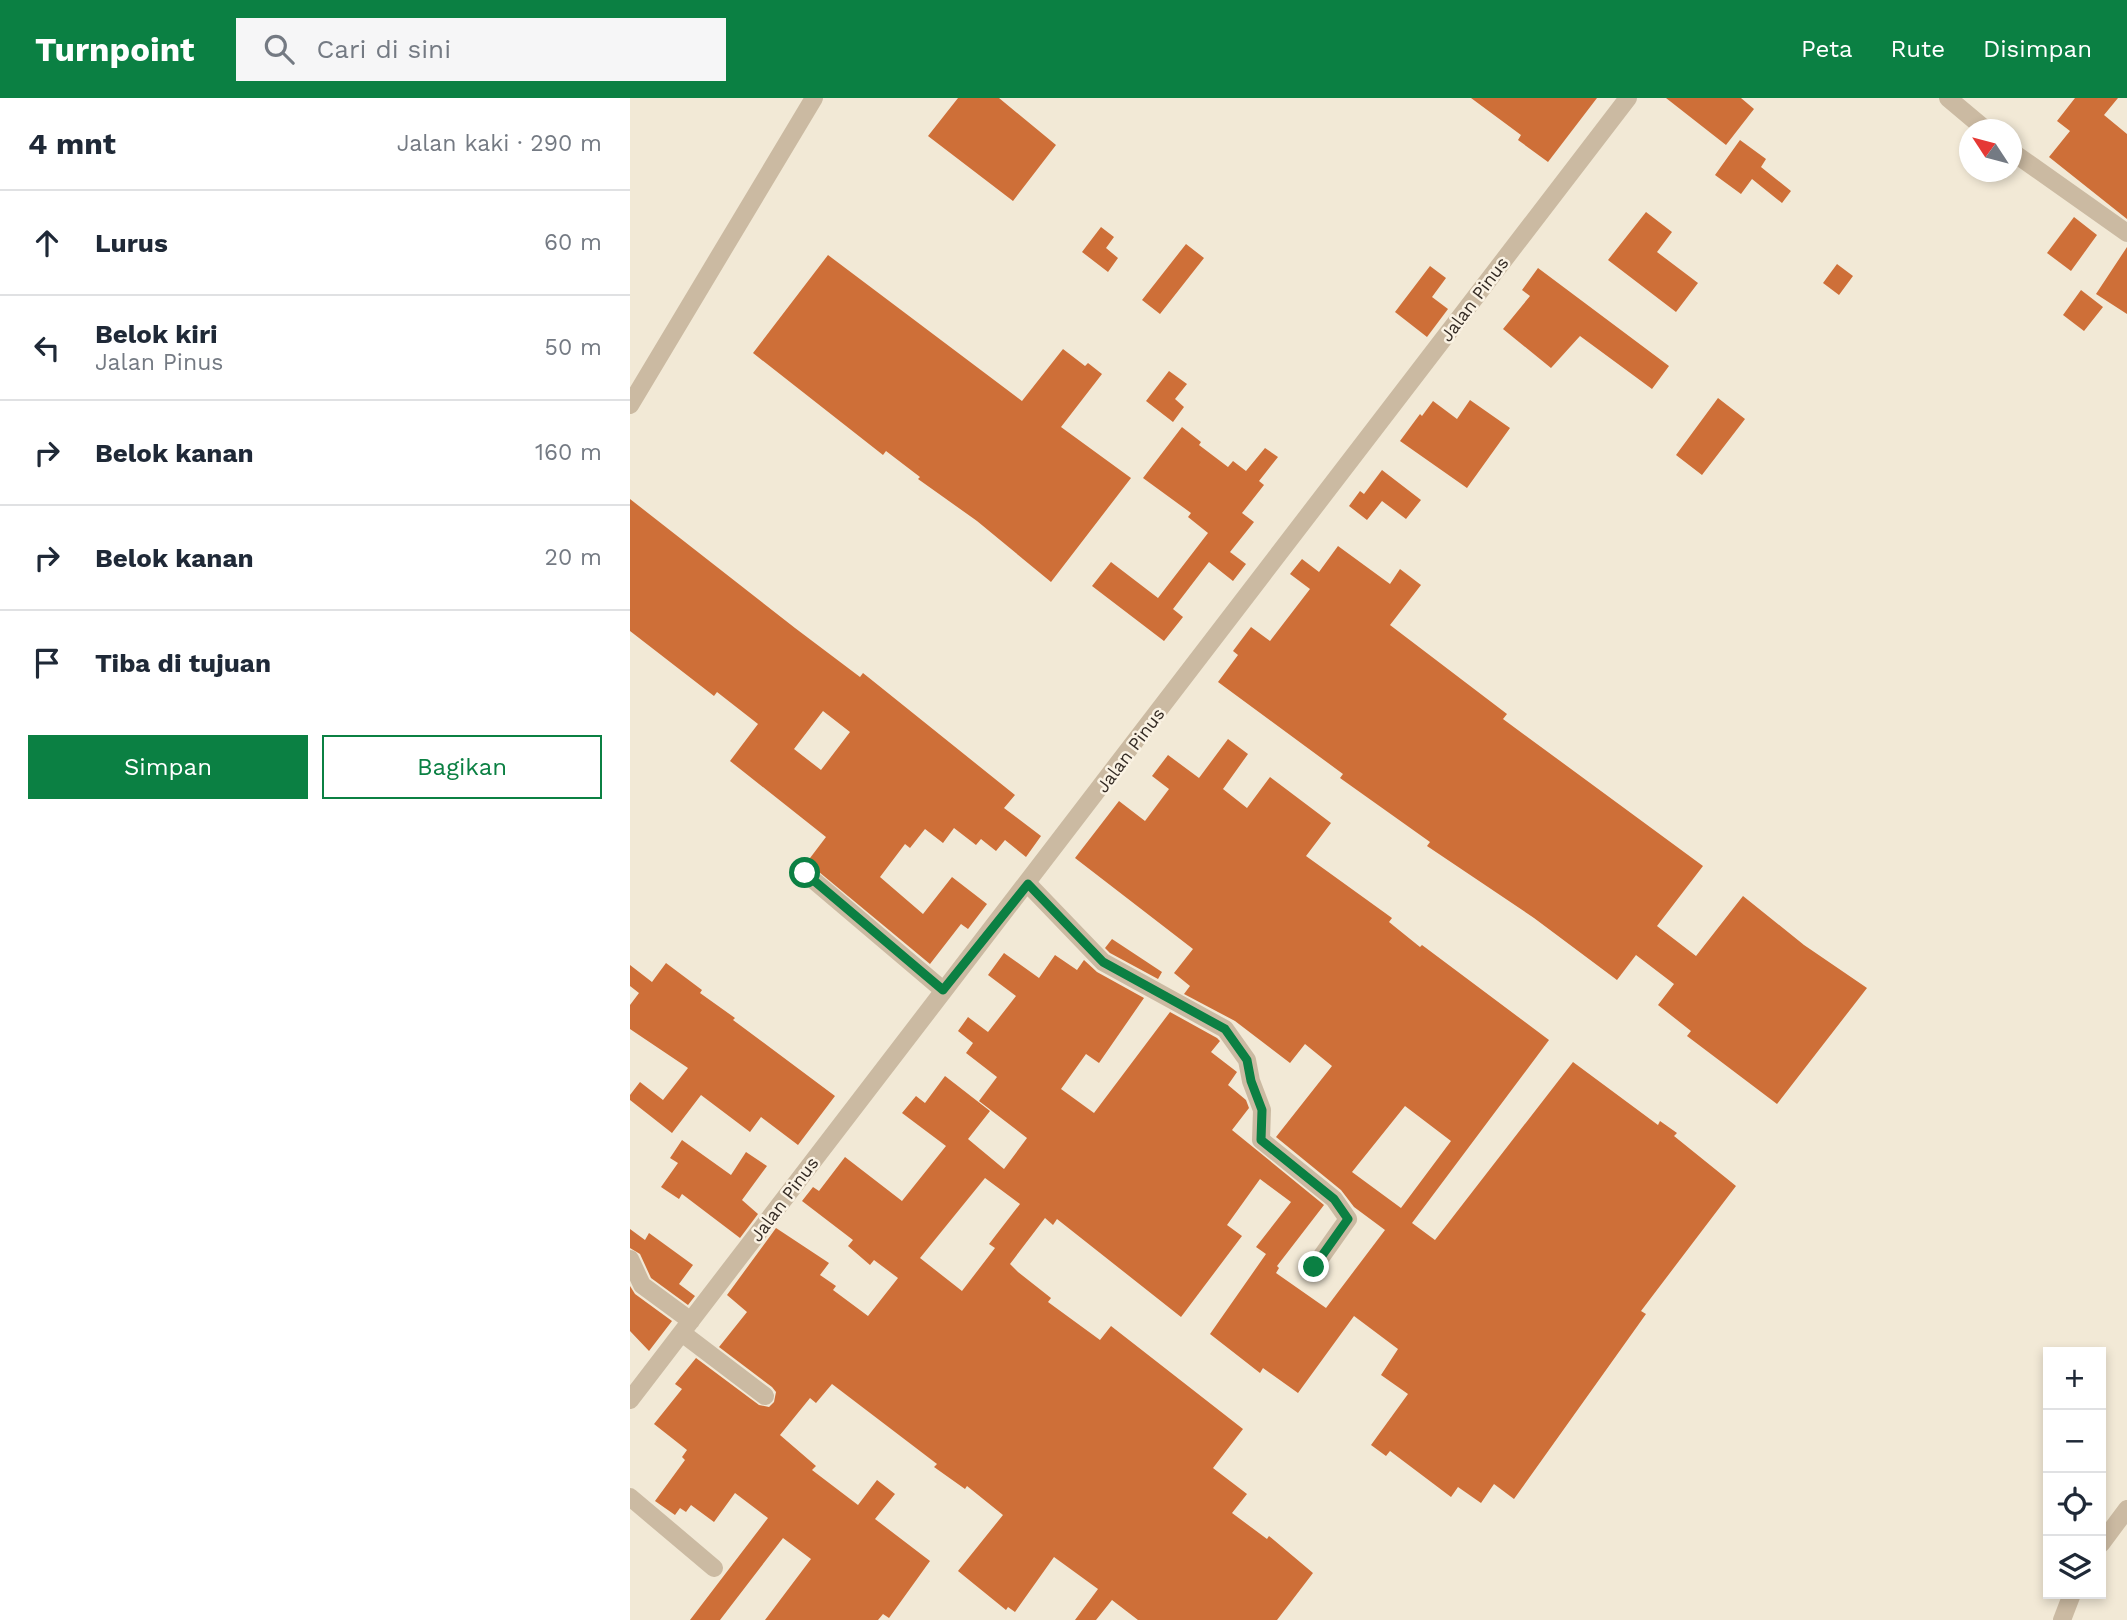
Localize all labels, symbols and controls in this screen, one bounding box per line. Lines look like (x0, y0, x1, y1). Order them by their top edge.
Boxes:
search box (236, 18, 726, 81)
text: Turnpoint (35, 30, 194, 69)
icon: search (260, 30, 298, 68)
text: Cari di sini (316, 34, 451, 64)
text: Peta (1801, 35, 1853, 63)
text: Rute (1891, 35, 1945, 63)
text: Disimpan (1983, 35, 2092, 63)
north arrow (1959, 119, 2022, 182)
text: 4 mnt (28, 126, 116, 161)
text: Jalan kaki · 290 m (397, 130, 602, 157)
icon: ahead (28, 224, 66, 262)
text: Lurus (95, 228, 168, 258)
text: 60 m (544, 229, 602, 256)
street label: Jalan Pinus (1435, 253, 1513, 345)
text: Belok kiri (95, 319, 218, 349)
icon: left (28, 329, 66, 367)
text: 50 m (545, 334, 602, 361)
text: Jalan Pinus (95, 349, 223, 376)
icon: right (28, 434, 66, 472)
text: Belok kanan (95, 438, 254, 468)
text: 160 m (535, 439, 602, 466)
icon: right (28, 539, 66, 577)
text: Belok kanan (95, 543, 254, 573)
text: 20 m (545, 544, 602, 571)
icon: arrive (28, 644, 66, 682)
text: Tiba di tujuan (95, 648, 271, 678)
street label: Jalan Pinus (1091, 704, 1169, 796)
button: Simpan (28, 735, 308, 799)
button: Bagikan (322, 735, 602, 799)
route start (789, 857, 820, 888)
street label: Jalan Pinus (745, 1153, 823, 1245)
route end (1298, 1251, 1329, 1282)
map controls (2043, 1347, 2106, 1599)
button: + (2043, 1347, 2106, 1410)
button: − (2043, 1410, 2106, 1473)
button: locate (2043, 1473, 2106, 1536)
button: layers (2043, 1536, 2106, 1599)

